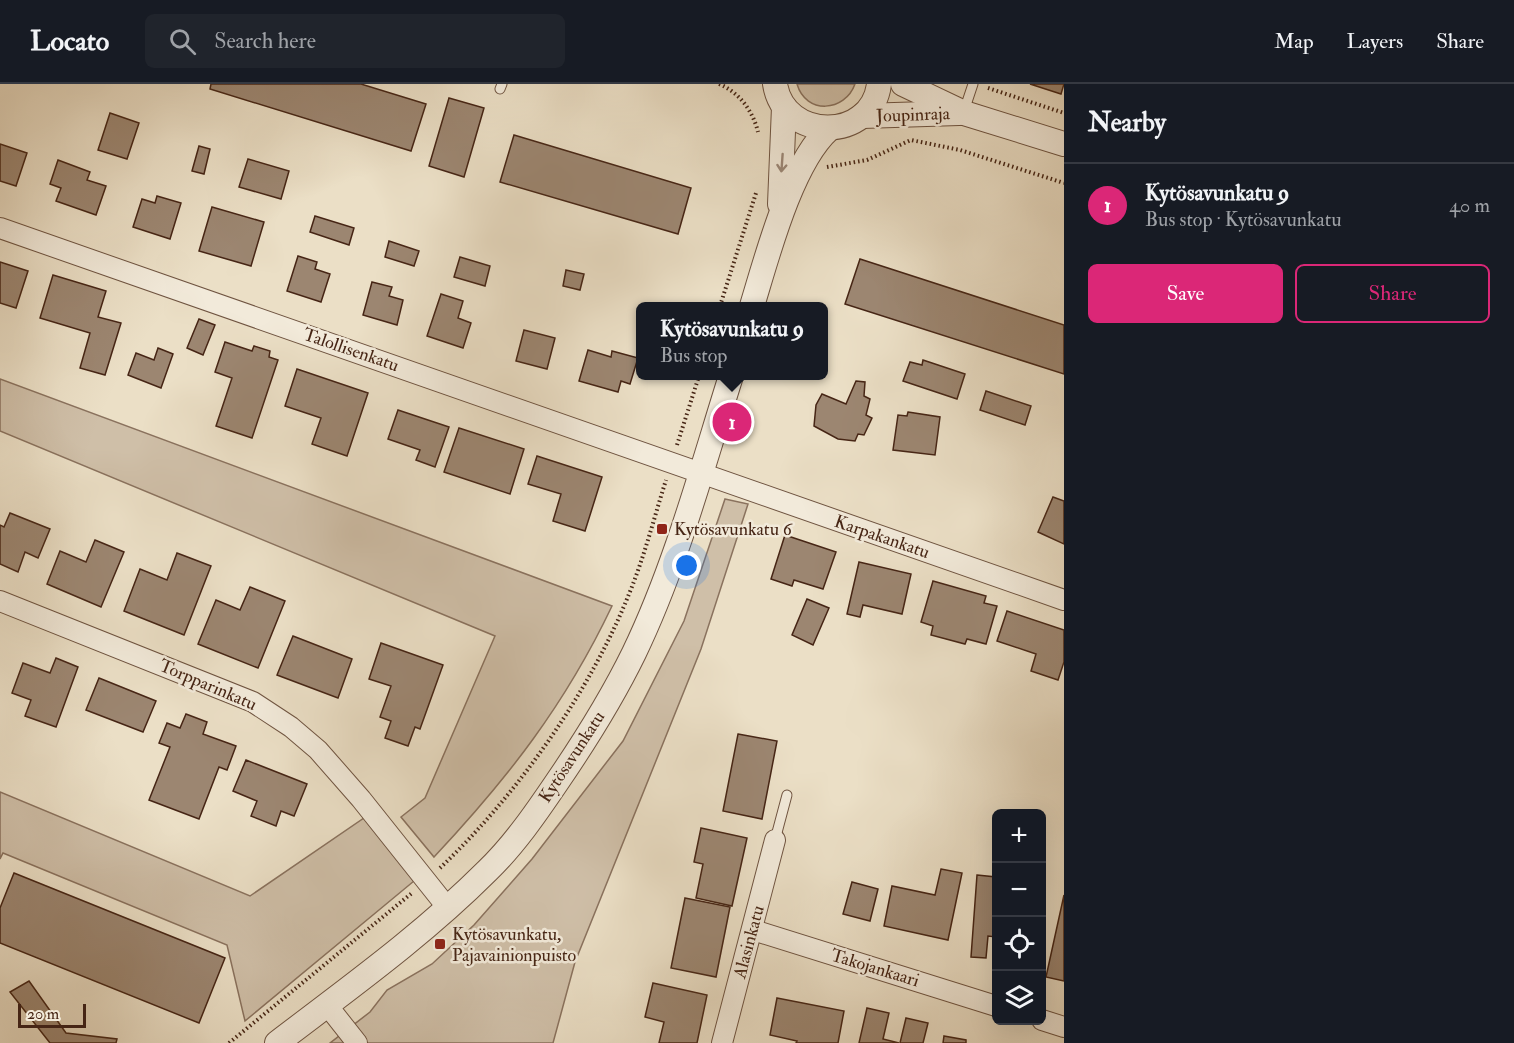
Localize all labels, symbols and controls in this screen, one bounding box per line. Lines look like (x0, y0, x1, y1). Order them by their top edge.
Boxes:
search box (145, 14, 565, 68)
text: Locato (30, 24, 109, 59)
icon: search (166, 25, 199, 58)
text: Search here (214, 27, 316, 55)
text: Map (1274, 28, 1314, 55)
text: Layers (1347, 28, 1403, 55)
text: Share (1436, 28, 1484, 55)
street label: Joupinraja (875, 102, 951, 128)
text: Nearby (1088, 107, 1166, 139)
one-way arrow (776, 152, 787, 172)
text: Kytösavunkatu 9 (1145, 179, 1289, 207)
text: 1 (1104, 193, 1111, 218)
text: 40 m (1449, 193, 1490, 218)
text: Bus stop · Kytösavunkatu (1145, 207, 1342, 232)
button: Save (1088, 264, 1283, 323)
button: Share (1295, 264, 1490, 323)
popup (636, 302, 828, 380)
text: Kytösavunkatu 9 (660, 315, 804, 343)
street label: Talollisenkatu (300, 323, 402, 377)
text: Bus stop (660, 343, 727, 368)
pin: 1 (712, 400, 752, 444)
street label: Karpakankatu (831, 510, 933, 564)
place label: Kytösavunkatu 6 (674, 518, 793, 541)
marker: Kytösavunkatu 6 (655, 522, 669, 536)
your location (672, 551, 701, 580)
street label: Torpparinkatu (156, 654, 260, 716)
street label: Kytösavunkatu (534, 707, 610, 807)
map controls (992, 809, 1046, 1025)
button: + (992, 809, 1046, 863)
button: − (992, 863, 1046, 917)
street label: Alasinkatu (728, 903, 770, 982)
button: locate (992, 917, 1046, 971)
place label: Kytösavunkatu, Pajavainionpuisto (452, 923, 577, 967)
marker: Kytösavunkatu, Pajavainionpuisto (433, 937, 447, 951)
street label: Takojankaari (828, 944, 922, 992)
button: layers (992, 971, 1046, 1025)
scale bar (18, 1001, 86, 1028)
text: 20 m (27, 1004, 59, 1024)

